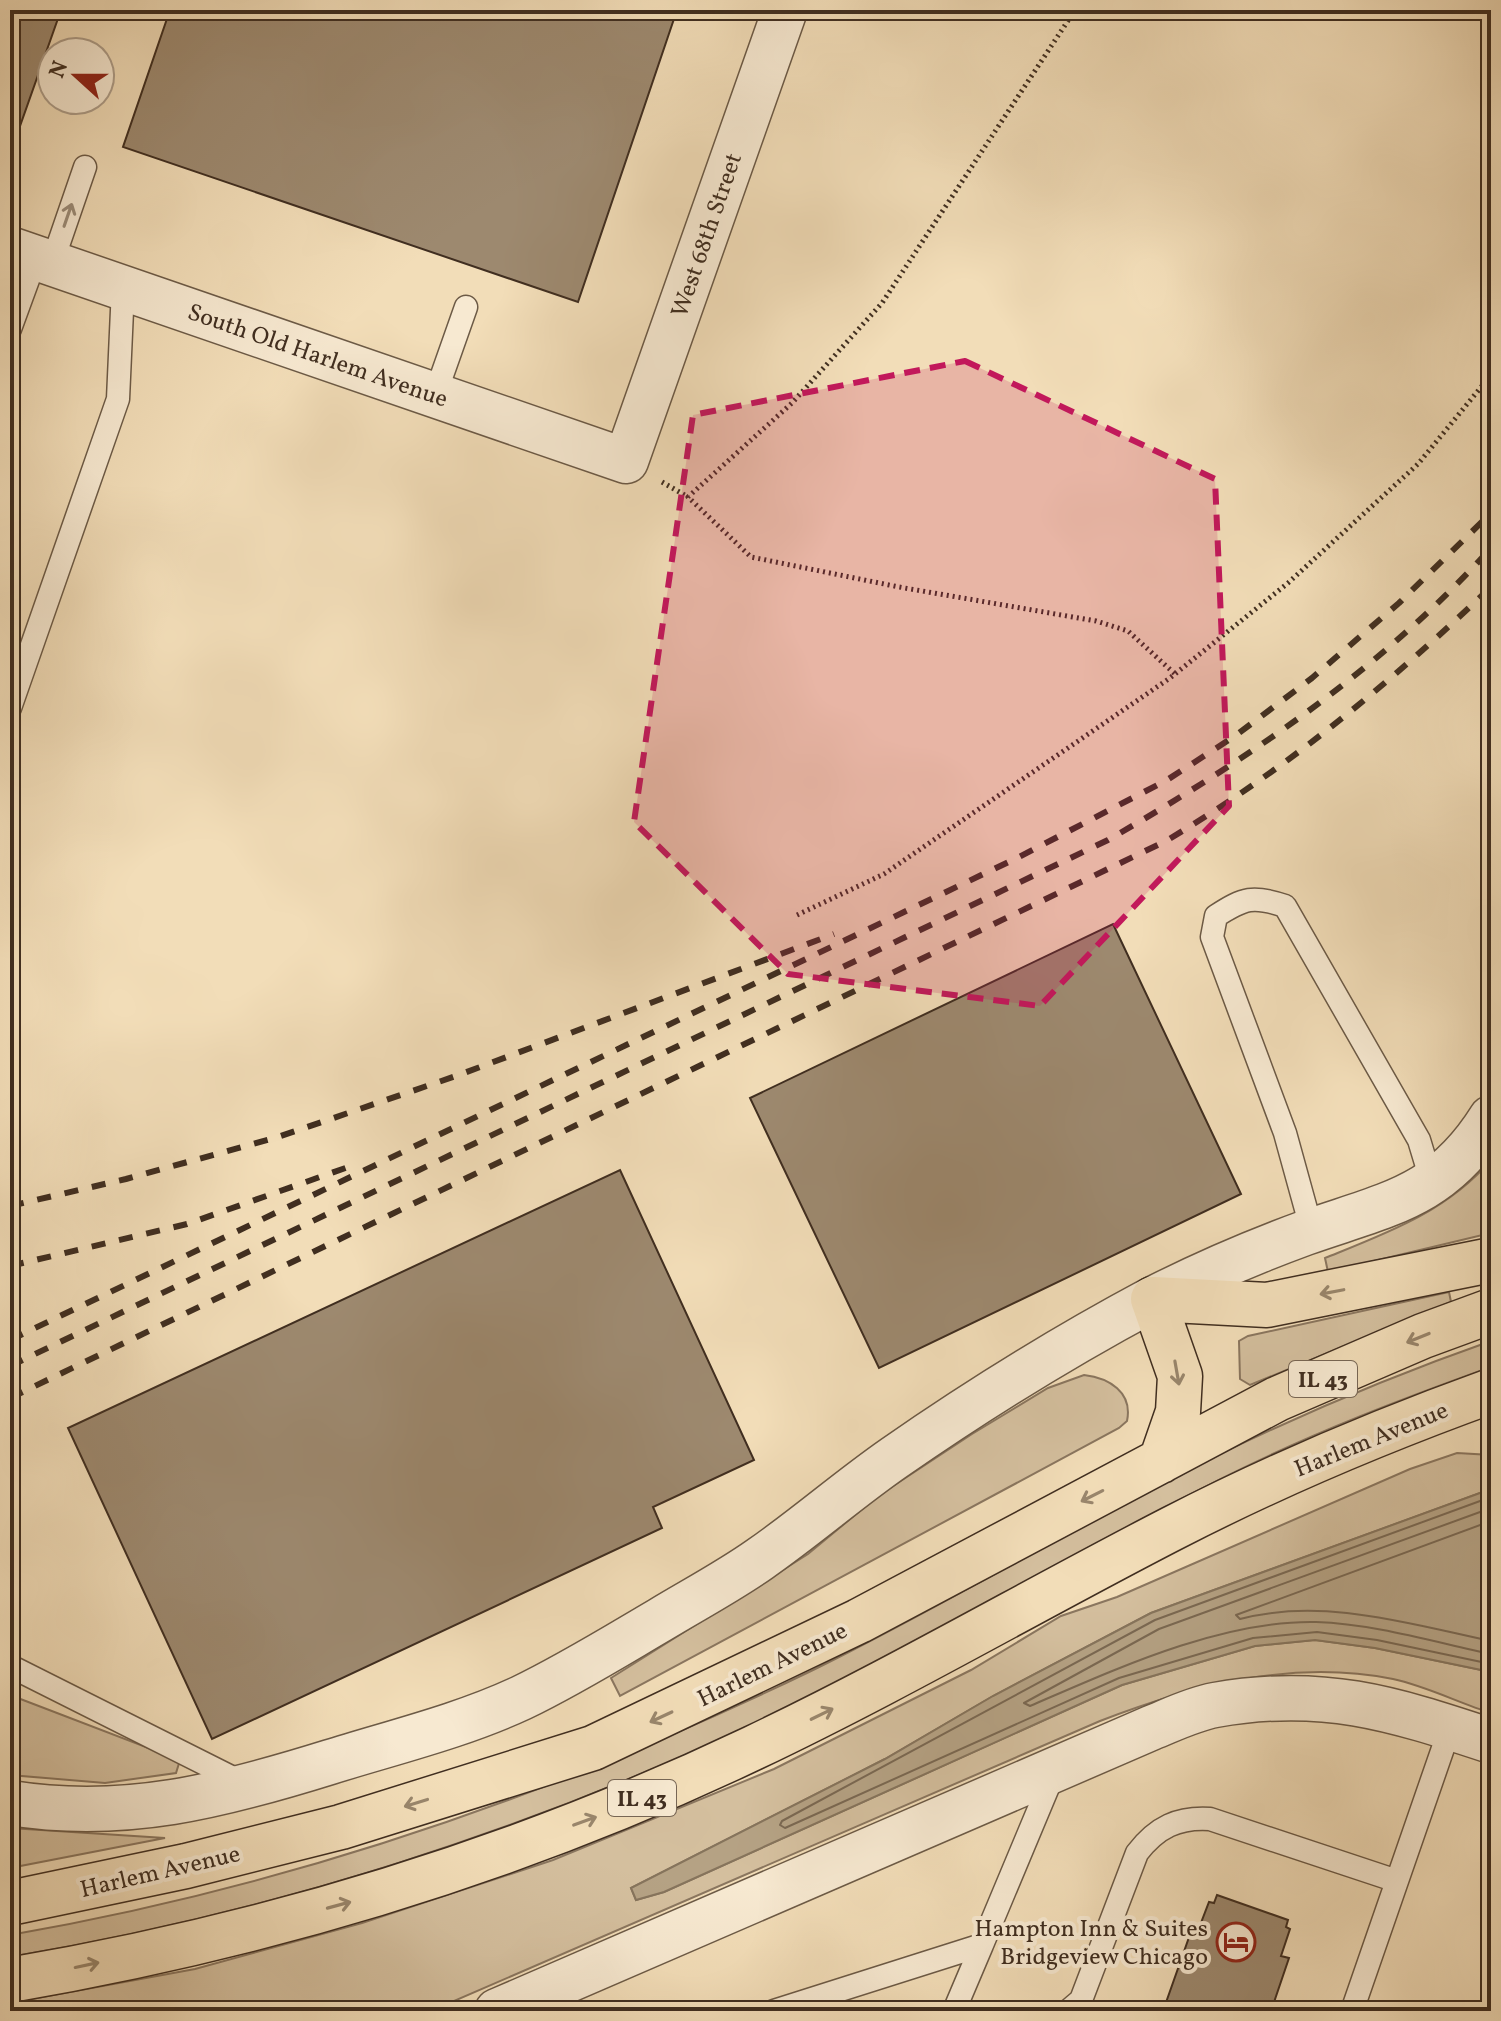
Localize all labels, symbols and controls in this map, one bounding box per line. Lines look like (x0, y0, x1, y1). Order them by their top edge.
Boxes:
north arrow (36, 36, 116, 116)
text: N (42, 57, 77, 83)
street label: West 68th Street (664, 149, 752, 322)
one-way arrow (62, 203, 77, 228)
street label: South Old Harlem Avenue (183, 296, 452, 417)
one-way arrow (1320, 1285, 1345, 1300)
one-way arrow (1406, 1332, 1431, 1347)
one-way arrow (1171, 1360, 1186, 1386)
road number: IL 43 (1289, 1361, 1357, 1397)
street label: Harlem Avenue (1290, 1395, 1454, 1487)
one-way arrow (1080, 1489, 1104, 1505)
street label: Harlem Avenue (692, 1615, 854, 1717)
one-way arrow (810, 1706, 834, 1721)
one-way arrow (649, 1710, 673, 1725)
road number: IL 43 (608, 1780, 676, 1816)
one-way arrow (404, 1796, 430, 1811)
one-way arrow (573, 1813, 597, 1827)
street label: Harlem Avenue (77, 1838, 244, 1908)
one-way arrow (326, 1897, 352, 1912)
place label: Hampton Inn & Suites Bridgeview Chicago (975, 1913, 1208, 1975)
hotel icon: Hampton Inn & Suites Bridgeview Chicago (1215, 1921, 1257, 1963)
one-way arrow (73, 1957, 99, 1972)

